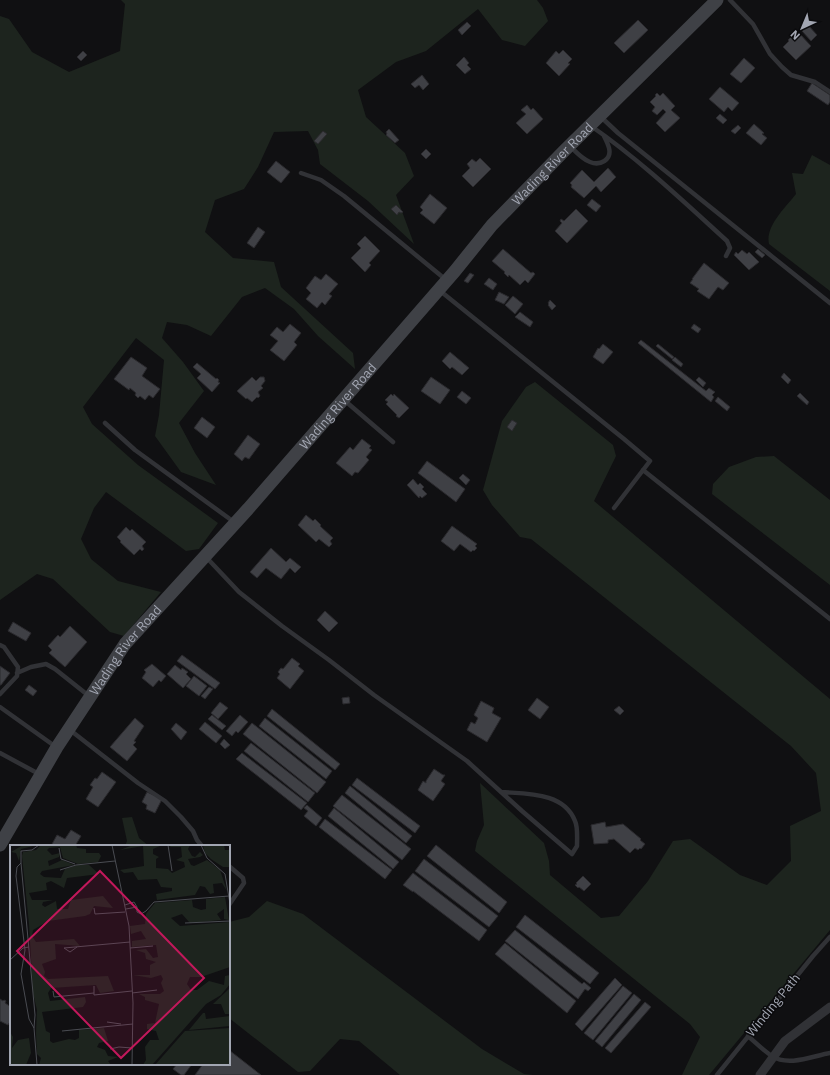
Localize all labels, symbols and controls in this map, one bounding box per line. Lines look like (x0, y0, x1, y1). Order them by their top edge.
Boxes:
north arrow (782, 8, 822, 48)
text: N (787, 27, 803, 43)
street label: Wading River Road (508, 119, 597, 208)
street label: Wading River Road (295, 359, 380, 453)
street label: Wading River Road (85, 601, 165, 698)
inset map (10, 845, 230, 1065)
street label: Winding Path (742, 970, 804, 1040)

